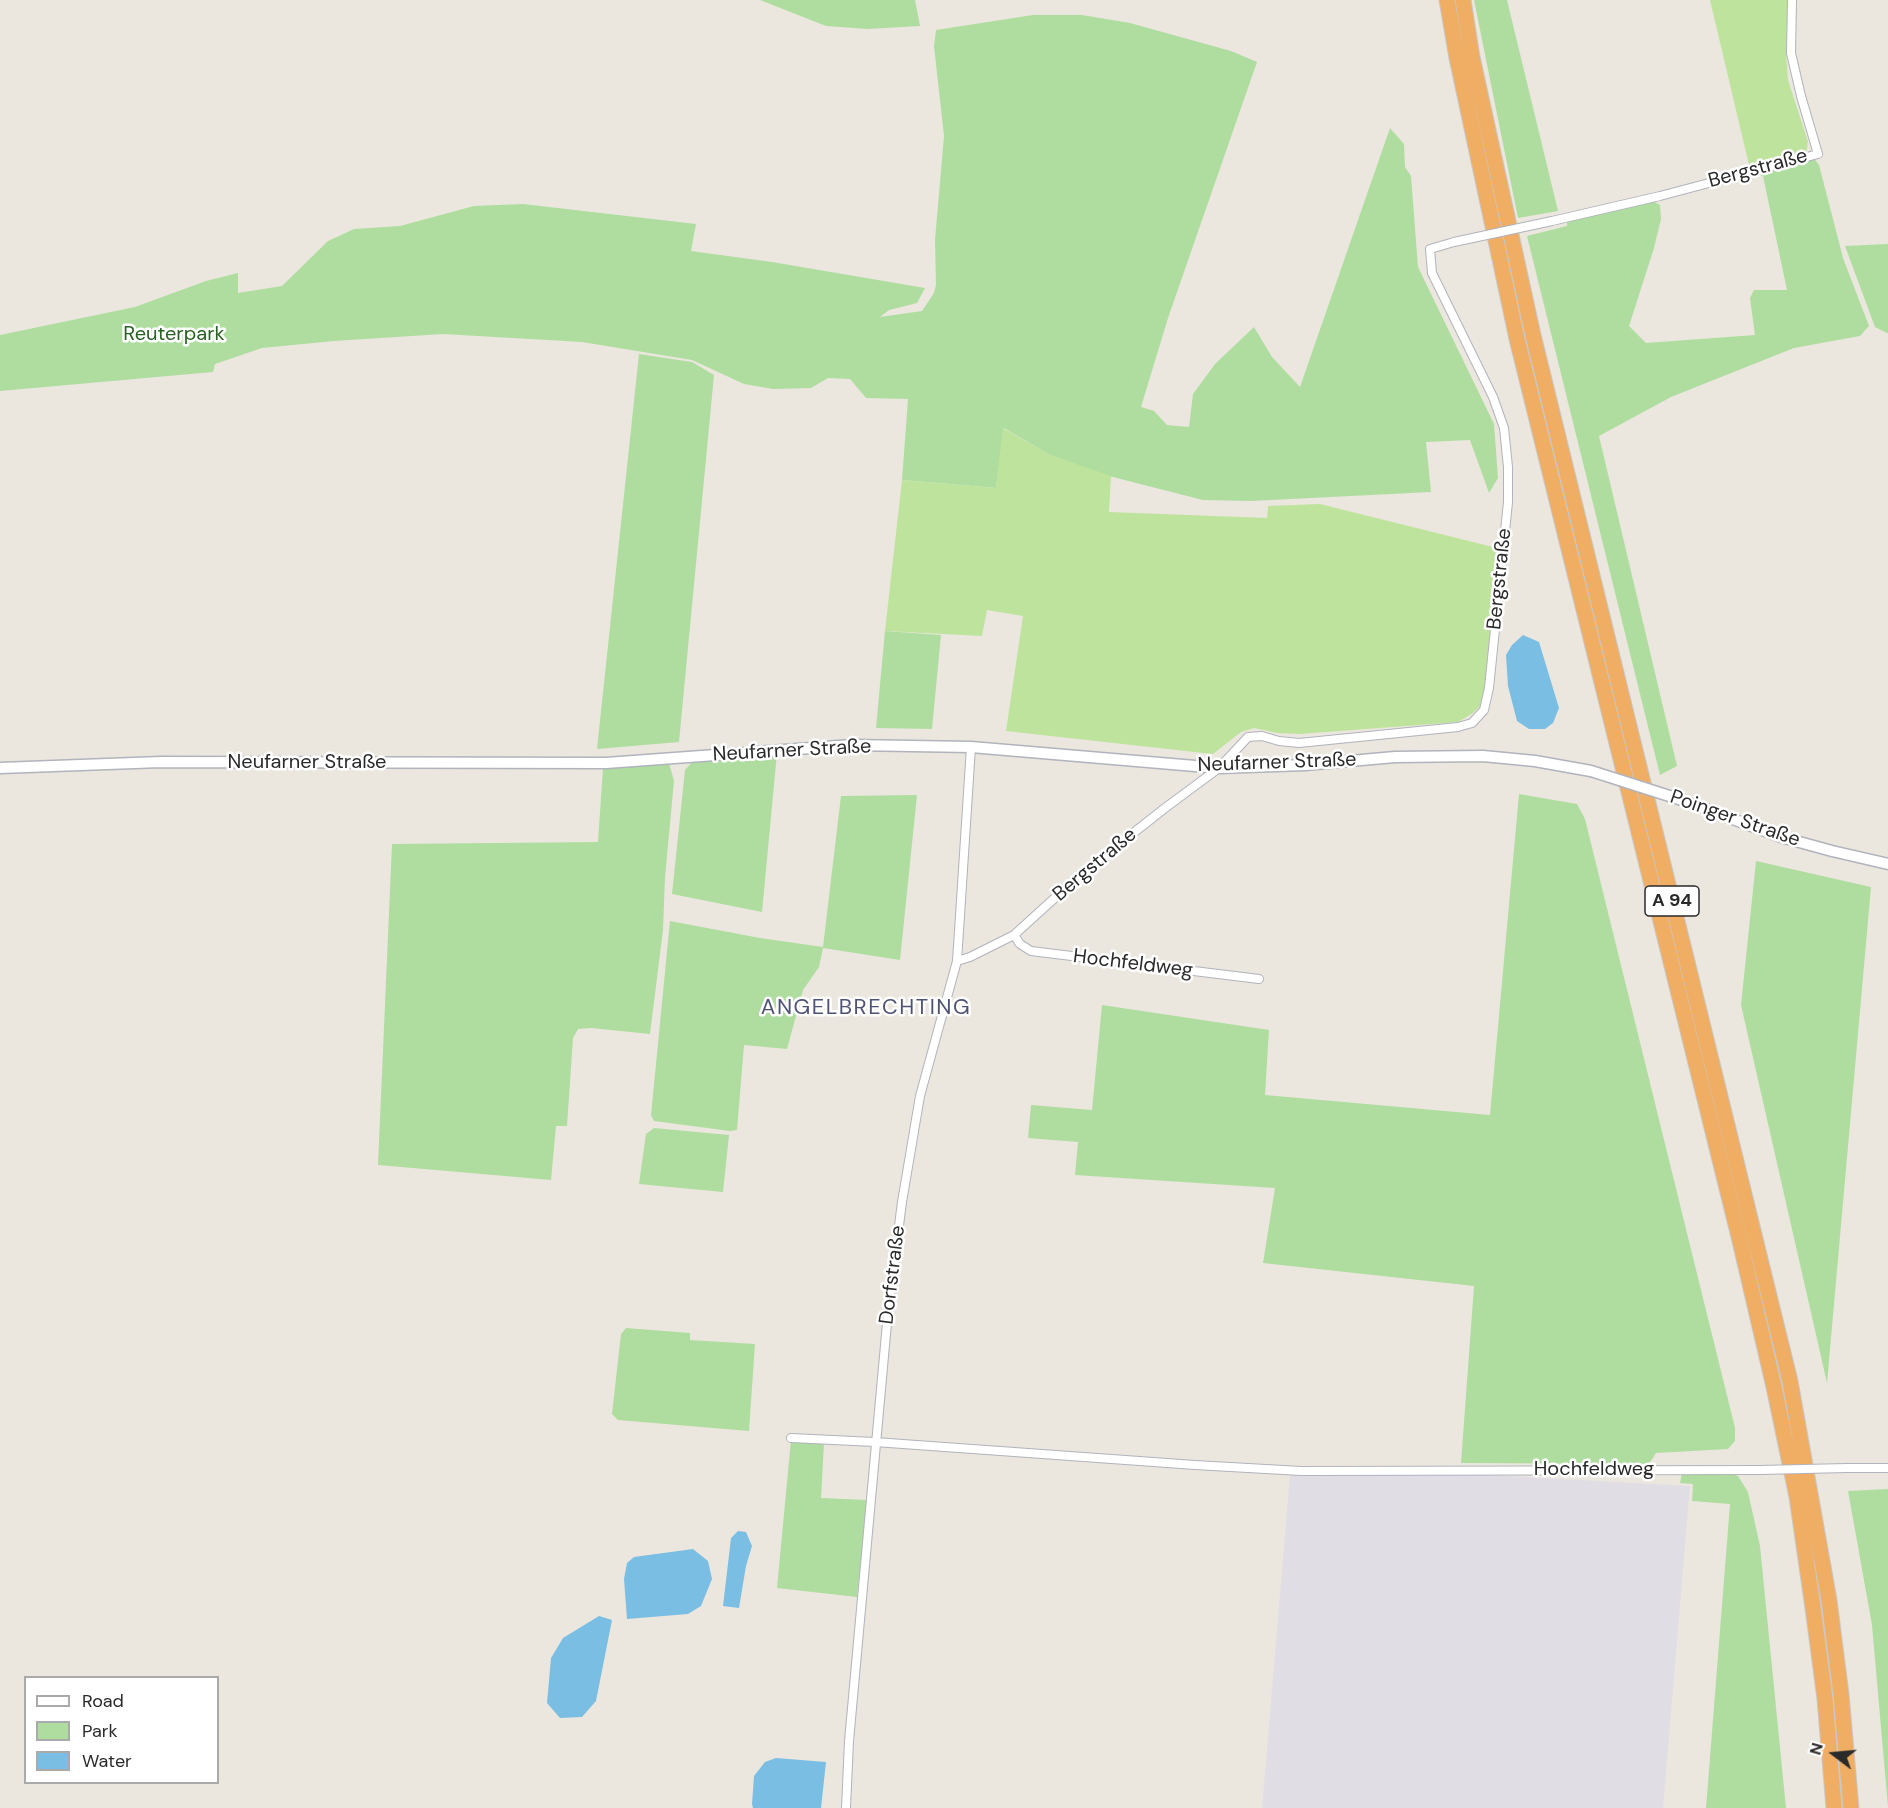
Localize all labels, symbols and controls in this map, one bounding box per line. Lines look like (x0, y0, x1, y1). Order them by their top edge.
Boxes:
street label: Bergstraße (1706, 144, 1810, 194)
park label: Reuterpark (123, 323, 225, 347)
street label: Bergstraße (1483, 527, 1517, 631)
street label: Neufarner Straße (712, 735, 872, 767)
street label: Neufarner Straße (1197, 748, 1357, 778)
street label: Neufarner Straße (228, 751, 386, 775)
street label: Poinger Straße (1667, 786, 1803, 852)
street label: Bergstraße (1048, 823, 1142, 907)
road number: A 94 (1645, 886, 1699, 916)
street label: Hochfeldweg (1072, 945, 1194, 983)
district label: ANGELBRECHTING (761, 995, 971, 1021)
street label: Dorfstraße (875, 1224, 911, 1326)
street label: Hochfeldweg (1534, 1458, 1654, 1482)
legend (24, 1676, 219, 1784)
text: Road (82, 1689, 124, 1713)
text: Park (82, 1719, 118, 1743)
north arrow (1804, 1724, 1864, 1784)
text: N (1805, 1740, 1828, 1757)
text: Water (82, 1749, 132, 1773)

